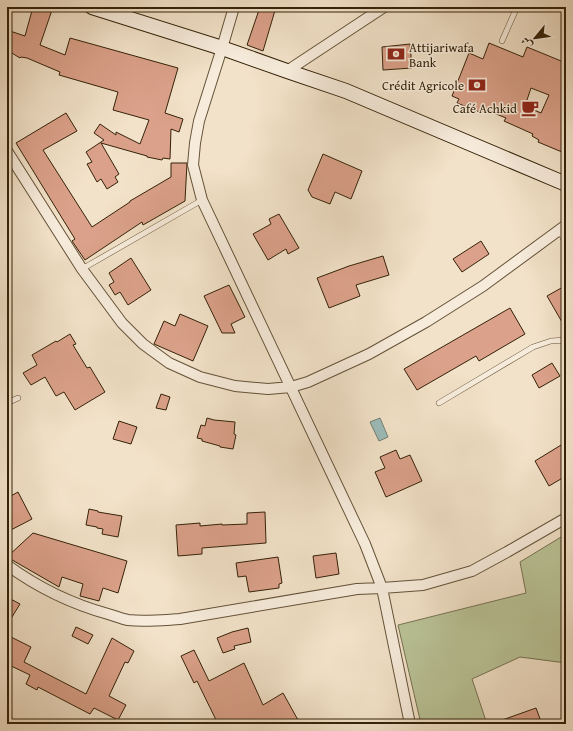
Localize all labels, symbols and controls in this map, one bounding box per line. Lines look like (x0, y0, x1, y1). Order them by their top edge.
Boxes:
north arrow (515, 18, 555, 58)
text: ش (517, 34, 536, 52)
place label: Attijariwafa Bank (409, 38, 475, 72)
bank icon: Attijariwafa Bank (386, 44, 406, 64)
bank icon: Crédit Agricole (467, 75, 487, 95)
place label: Crédit Agricole (382, 76, 464, 95)
cafe icon: Café Achkid (520, 98, 540, 118)
place label: Café Achkid (453, 99, 517, 118)

